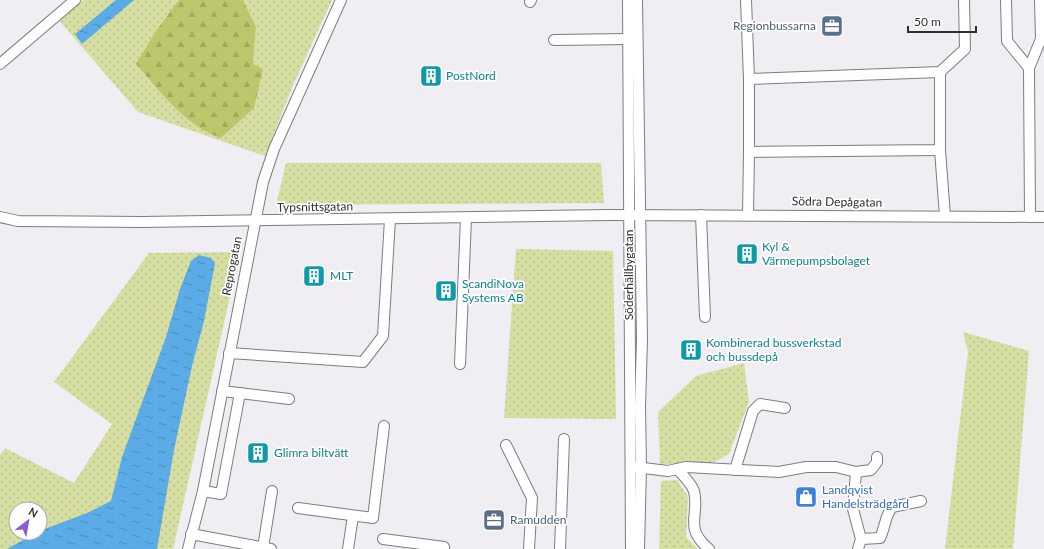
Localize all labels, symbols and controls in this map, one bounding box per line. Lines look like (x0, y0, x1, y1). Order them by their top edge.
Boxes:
scale bar (908, 8, 976, 34)
office icon: Regionbussarna (819, 13, 845, 39)
text: 50 m (914, 14, 941, 29)
place label: Regionbussarna (733, 18, 816, 33)
building icon: PostNord (418, 63, 444, 89)
place label: PostNord (446, 68, 496, 83)
street label: Södra Depågatan (792, 193, 882, 210)
street label: Typsnittsgatan (277, 198, 353, 215)
street label: Söderhällbygatan (621, 230, 636, 320)
street label: Reprogatan (218, 235, 245, 297)
place label: Kyl & Värmepumpsbolaget (762, 239, 871, 268)
building icon: Kyl & Värmepumpsbolaget (734, 241, 760, 267)
building icon: MLT (301, 263, 327, 289)
place label: MLT (330, 268, 353, 283)
place label: ScandiNova Systems AB (462, 276, 524, 305)
building icon: ScandiNova Systems AB (433, 278, 459, 304)
place label: Kombinerad bussverkstad och bussdepå (706, 335, 842, 364)
building icon: Kombinerad bussverkstad och bussdepå (678, 337, 704, 363)
building icon: Glimra biltvätt (245, 440, 271, 466)
place label: Glimra biltvätt (274, 445, 349, 460)
place label: Landqvist Handelsträdgård (822, 482, 909, 511)
shop icon: Landqvist Handelsträdgård (793, 484, 819, 510)
north arrow (8, 501, 48, 541)
text: N (26, 504, 40, 520)
office icon: Ramudden (481, 507, 507, 533)
place label: Ramudden (510, 512, 566, 527)

